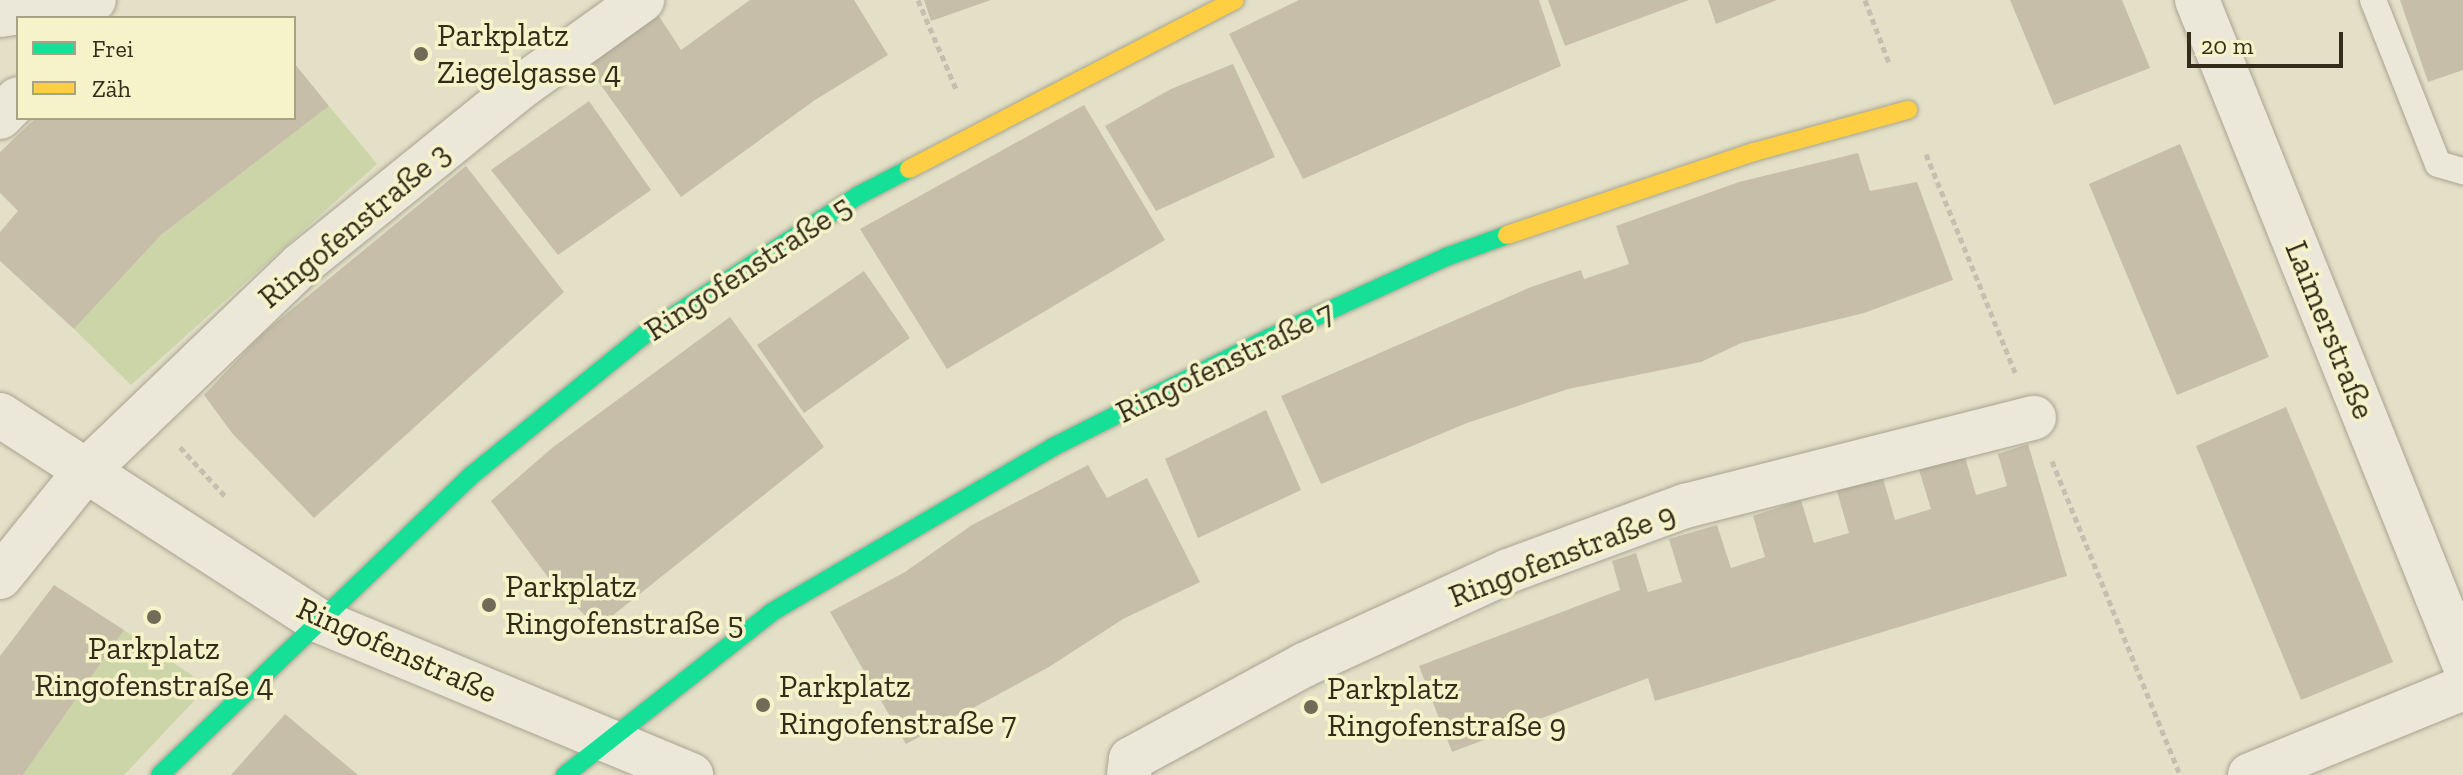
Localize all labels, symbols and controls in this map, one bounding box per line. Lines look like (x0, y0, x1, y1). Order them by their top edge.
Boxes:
legend (16, 16, 296, 120)
scale bar (2191, 16, 2347, 66)
place label: Parkplatz Ziegelgasse 4 (437, 17, 621, 92)
text: 20 m (2201, 31, 2253, 60)
text: Frei (92, 34, 133, 63)
marker: Parkplatz Ziegelgasse 4 (412, 45, 430, 63)
text: Zäh (92, 74, 131, 103)
street label: Ringofenstraße 3 (251, 134, 457, 316)
street label: Ringofenstraße 5 (637, 187, 859, 349)
street label: Laimerstraße (2277, 235, 2383, 425)
street label: Ringofenstraße 7 (1110, 293, 1340, 431)
street label: Ringofenstraße 9 (1443, 494, 1681, 616)
place label: Parkplatz Ringofenstraße 5 (505, 568, 744, 643)
street label: Ringofenstraße (291, 589, 503, 711)
marker: Parkplatz Ringofenstraße 5 (480, 596, 498, 614)
marker: Parkplatz Ringofenstraße 4 (145, 608, 163, 626)
place label: Parkplatz Ringofenstraße 4 (34, 630, 274, 705)
place label: Parkplatz Ringofenstraße 7 (779, 668, 1016, 743)
place label: Parkplatz Ringofenstraße 9 (1327, 670, 1566, 745)
marker: Parkplatz Ringofenstraße 7 (754, 696, 772, 714)
marker: Parkplatz Ringofenstraße 9 (1302, 698, 1320, 716)

